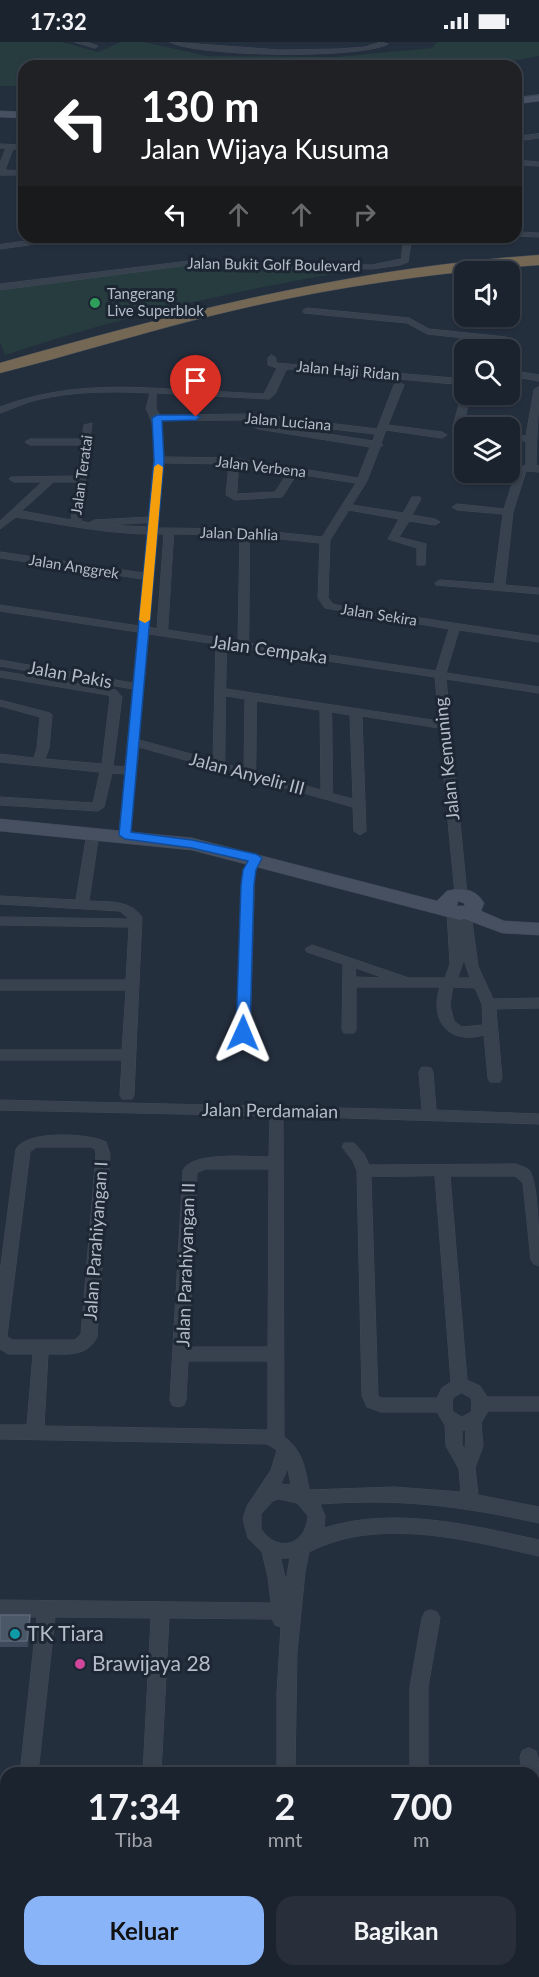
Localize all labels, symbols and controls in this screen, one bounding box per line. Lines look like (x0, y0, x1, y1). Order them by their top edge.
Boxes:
text: 17:32 (30, 8, 87, 35)
text: 130 m (141, 81, 259, 131)
icon: left (42, 84, 120, 162)
text: Jalan Wijaya Kusuma (141, 132, 389, 165)
icon: left (159, 198, 192, 231)
icon: ahead (222, 198, 255, 231)
icon: ahead (285, 198, 318, 231)
icon: right (348, 198, 381, 231)
street label: Jalan Bukit Golf Boulevard (187, 253, 361, 275)
map controls (454, 261, 520, 483)
button: sound (454, 261, 520, 327)
place label: Tangerang Live Superblok (107, 284, 204, 319)
marker: Tangerang Live Superblok (88, 296, 102, 310)
button: search (454, 339, 520, 405)
pin (170, 355, 221, 417)
street label: Jalan Haji Ridan (296, 357, 400, 383)
icon: arrive (179, 364, 212, 397)
street label: Jalan Luciana (244, 408, 332, 434)
button: layers (454, 417, 520, 483)
street label: Jalan Teratai (67, 434, 96, 516)
street label: Jalan Verbena (215, 452, 307, 480)
street label: Jalan Dahlia (200, 523, 278, 543)
street label: Jalan Anggrek (28, 550, 121, 582)
street label: Jalan Sekira (340, 599, 418, 629)
street label: Jalan Cempaka (210, 630, 329, 668)
street label: Jalan Pakis (27, 656, 114, 692)
street label: Jalan Kemuning (429, 697, 463, 822)
street label: Jalan Anyelir III (187, 747, 307, 799)
position arrow (211, 1001, 275, 1065)
street label: Jalan Perdamaian (202, 1098, 338, 1122)
street label: Jalan Parahiyangan I (78, 1161, 112, 1321)
street label: Jalan Parahiyangan II (171, 1182, 199, 1347)
place label: TK Tiara (27, 1620, 104, 1645)
marker: TK Tiara (8, 1627, 22, 1641)
place label: Brawijaya 28 (92, 1650, 211, 1675)
marker: Brawijaya 28 (73, 1657, 87, 1671)
text: 17:34 (87, 1784, 180, 1828)
text: 2 (275, 1784, 296, 1828)
text: 700 (390, 1784, 452, 1828)
text: Tiba (115, 1827, 153, 1851)
text: mnt (268, 1827, 302, 1851)
text: m (413, 1827, 429, 1851)
button: Keluar (24, 1896, 264, 1965)
button: Bagikan (276, 1896, 516, 1965)

